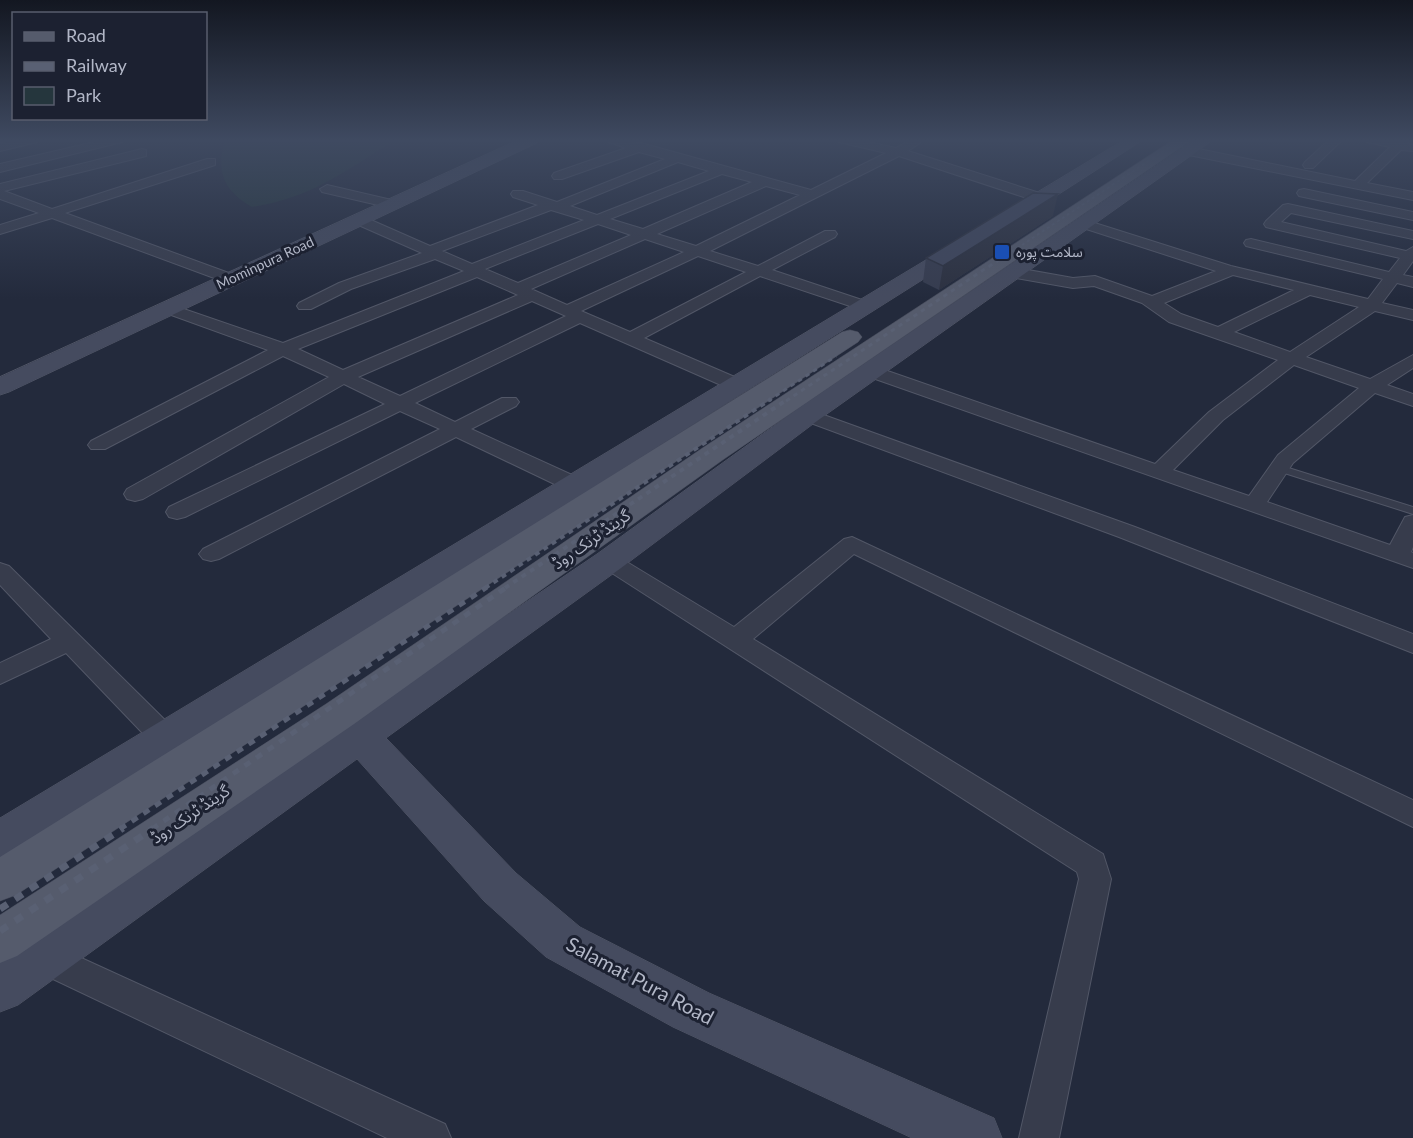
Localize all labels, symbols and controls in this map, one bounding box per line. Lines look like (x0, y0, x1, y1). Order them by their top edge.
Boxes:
legend (12, 12, 207, 120)
text: Road (66, 24, 106, 46)
text: Railway (66, 54, 127, 76)
text: Park (66, 84, 102, 106)
street label: Mominpura Road (213, 233, 316, 293)
marker: سلامت پورہ (993, 243, 1011, 261)
place label: سلامت پورہ (1016, 243, 1083, 262)
street label: گرینڈ ٹرنک روڈ (548, 505, 634, 573)
street label: گرینڈ ٹرنک روڈ (147, 780, 233, 848)
street label: Salamat Pura Road (563, 931, 718, 1029)

